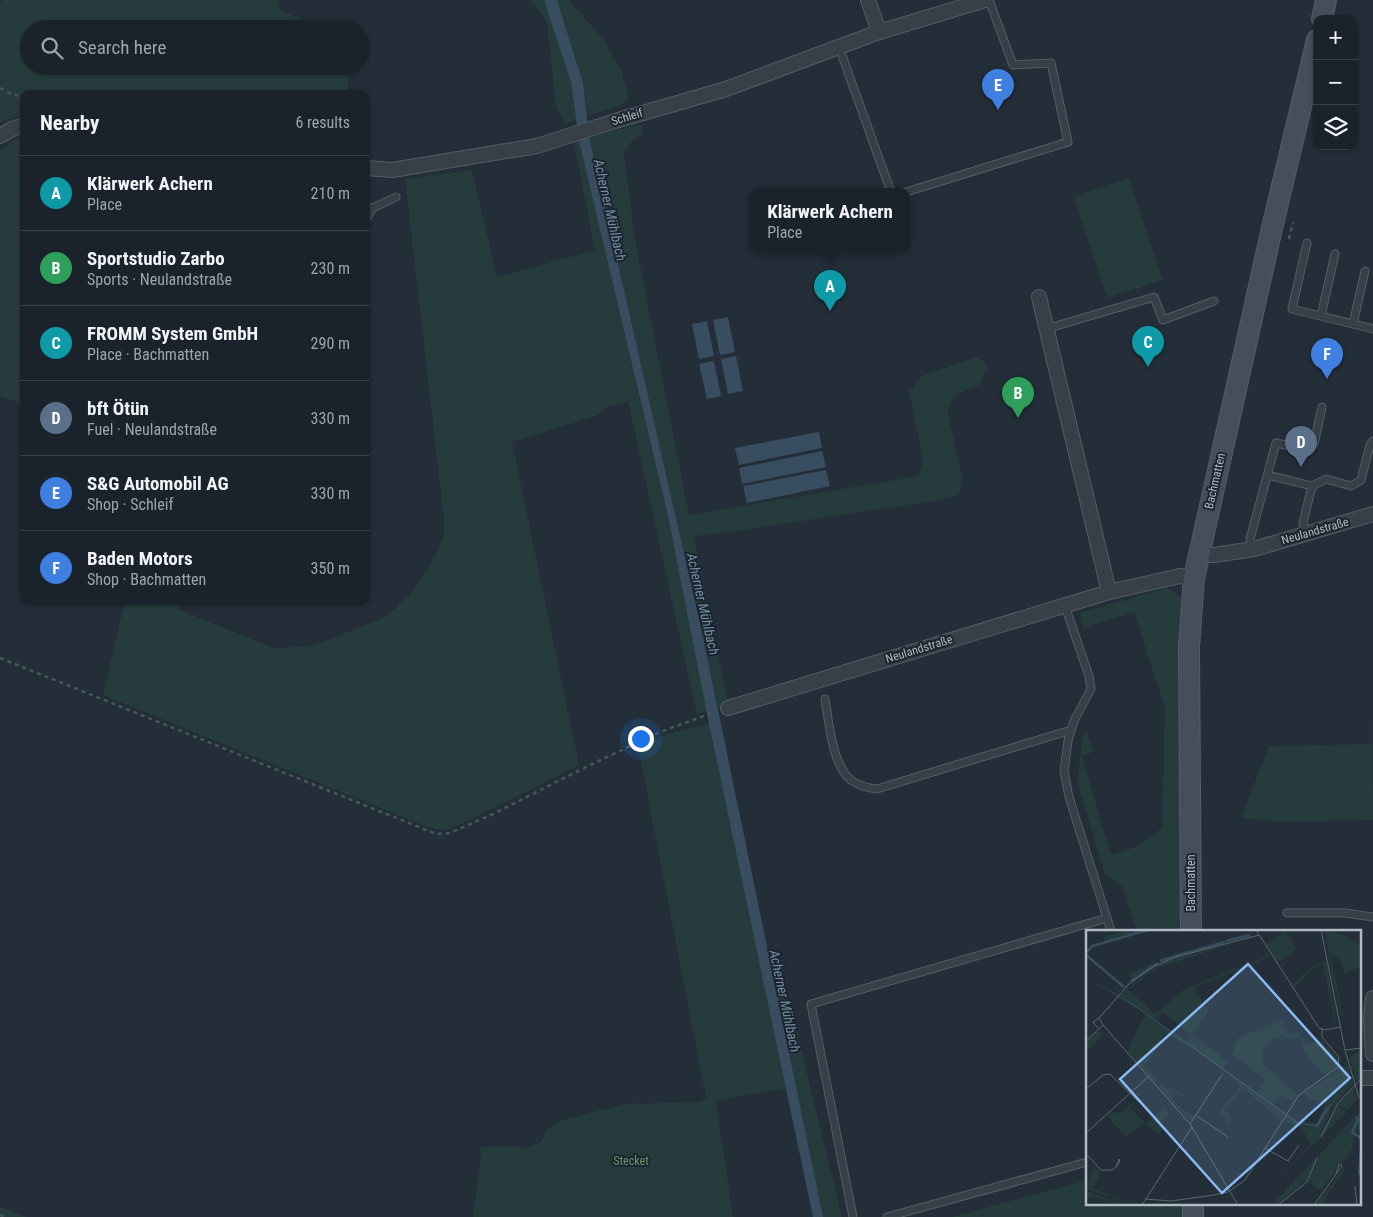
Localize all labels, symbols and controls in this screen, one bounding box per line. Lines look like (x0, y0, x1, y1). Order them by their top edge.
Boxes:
map controls (1313, 15, 1358, 150)
button: + (1313, 15, 1358, 60)
search box (20, 20, 370, 75)
icon: search (38, 34, 66, 62)
text: Search here (78, 36, 166, 59)
button: − (1313, 60, 1358, 105)
pin: E (982, 69, 1014, 110)
street label: Schleif (609, 105, 645, 128)
button: layers (1313, 105, 1358, 150)
text: Nearby (40, 111, 99, 135)
text: 6 results (295, 113, 350, 132)
water label: Acherner Mühlbach (590, 157, 629, 262)
text: Klärwerk Achern (87, 172, 213, 195)
text: A (51, 184, 61, 203)
text: 210 m (311, 184, 350, 203)
popup (750, 188, 910, 253)
text: Place (87, 195, 122, 214)
text: Klärwerk Achern (767, 200, 893, 223)
text: Place (767, 223, 802, 242)
text: Sportstudio Zarbo (87, 247, 225, 270)
text: B (52, 259, 60, 278)
text: 230 m (311, 259, 350, 278)
text: Sports · Neulandstraße (87, 270, 232, 289)
pin: A (814, 270, 846, 311)
text: FROMM System GmbH (87, 322, 258, 345)
pin: C (1132, 326, 1164, 367)
text: C (51, 334, 61, 353)
text: 290 m (311, 334, 350, 353)
pin: F (1311, 338, 1343, 379)
text: Place · Bachmatten (87, 345, 209, 364)
pin: B (1002, 377, 1034, 418)
text: bft Ötün (87, 397, 149, 420)
text: D (51, 409, 61, 428)
text: 330 m (311, 409, 350, 428)
text: Fuel · Neulandstraße (87, 420, 217, 439)
pin: D (1285, 426, 1317, 467)
street label: Bachmatten (1202, 451, 1228, 510)
text: S&G Automobil AG (87, 472, 229, 495)
text: E (52, 484, 60, 503)
text: 330 m (311, 484, 350, 503)
text: Shop · Schleif (87, 495, 174, 514)
street label: Neulandstraße (1280, 515, 1351, 547)
text: Baden Motors (87, 547, 193, 570)
water label: Acherner Mühlbach (683, 551, 722, 656)
text: F (52, 559, 60, 578)
text: 350 m (311, 559, 350, 578)
text: Shop · Bachmatten (87, 570, 206, 589)
street label: Neulandstraße (884, 632, 954, 666)
your location (628, 726, 654, 752)
street label: Bachmatten (1184, 854, 1198, 911)
inset map (1086, 930, 1360, 1204)
water label: Acherner Mühlbach (766, 948, 804, 1054)
park label: Stecket (613, 1154, 649, 1168)

